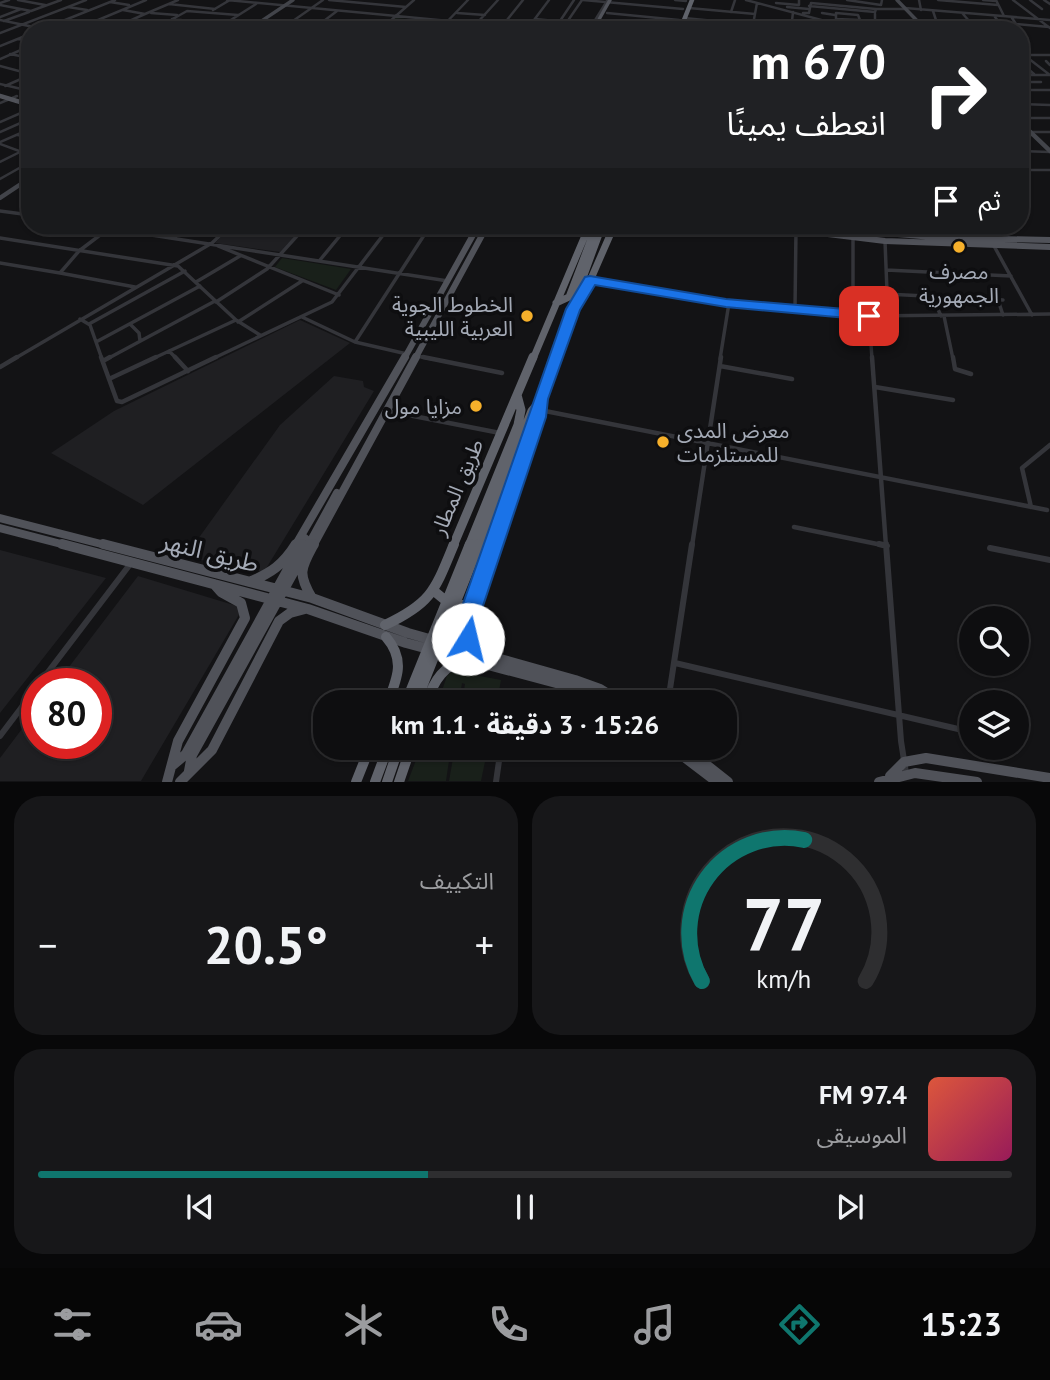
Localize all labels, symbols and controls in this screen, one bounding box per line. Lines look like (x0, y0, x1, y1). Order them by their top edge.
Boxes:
text: 670 m (751, 29, 886, 93)
icon: right (910, 49, 1001, 140)
text: انعطف يمينًا (726, 102, 886, 144)
icon: arrive (927, 182, 965, 220)
text: ثم (979, 184, 1001, 217)
marker: مصرف الجمهورية (951, 239, 967, 255)
place label: مصرف الجمهورية (919, 258, 999, 309)
pin (839, 286, 899, 346)
place label: الخطوط الجوية العربية الليبية (392, 291, 513, 342)
icon: arrive (850, 297, 888, 335)
marker: الخطوط الجوية العربية الليبية (519, 308, 535, 324)
place label: مزايا مول (385, 393, 462, 420)
marker: مزايا مول (468, 398, 484, 414)
place label: معرض المدى للمستلزمات (677, 417, 789, 468)
marker: معرض المدى للمستلزمات (655, 434, 671, 450)
street label: طريق المطار (424, 435, 489, 540)
street label: طريق النهر (157, 525, 262, 579)
position arrow (431, 602, 505, 676)
map controls (959, 606, 1029, 760)
button: search (959, 606, 1029, 676)
speed limit sign: 80 (21, 668, 112, 759)
button: layers (959, 690, 1029, 760)
text: 15:26 · 3 دقيقة · 1.1 km (391, 708, 659, 741)
text: التكييف (420, 866, 494, 895)
text: 77 (743, 878, 825, 972)
text: 20.5° (204, 911, 328, 978)
text: − (38, 920, 57, 969)
text: + (475, 920, 494, 969)
text: km/h (757, 963, 811, 995)
text: 97.4 FM (819, 1078, 907, 1111)
text: الموسيقى (816, 1120, 907, 1149)
icon: previous (181, 1188, 219, 1226)
icon: pause (506, 1188, 544, 1226)
icon: next (831, 1188, 869, 1226)
icon: filters (48, 1300, 97, 1349)
icon: car (194, 1300, 243, 1349)
icon: climate (339, 1300, 388, 1349)
icon: phone (484, 1300, 533, 1349)
icon: music (630, 1300, 679, 1349)
icon: directions (775, 1300, 824, 1349)
text: 15:23 (921, 1303, 1002, 1345)

